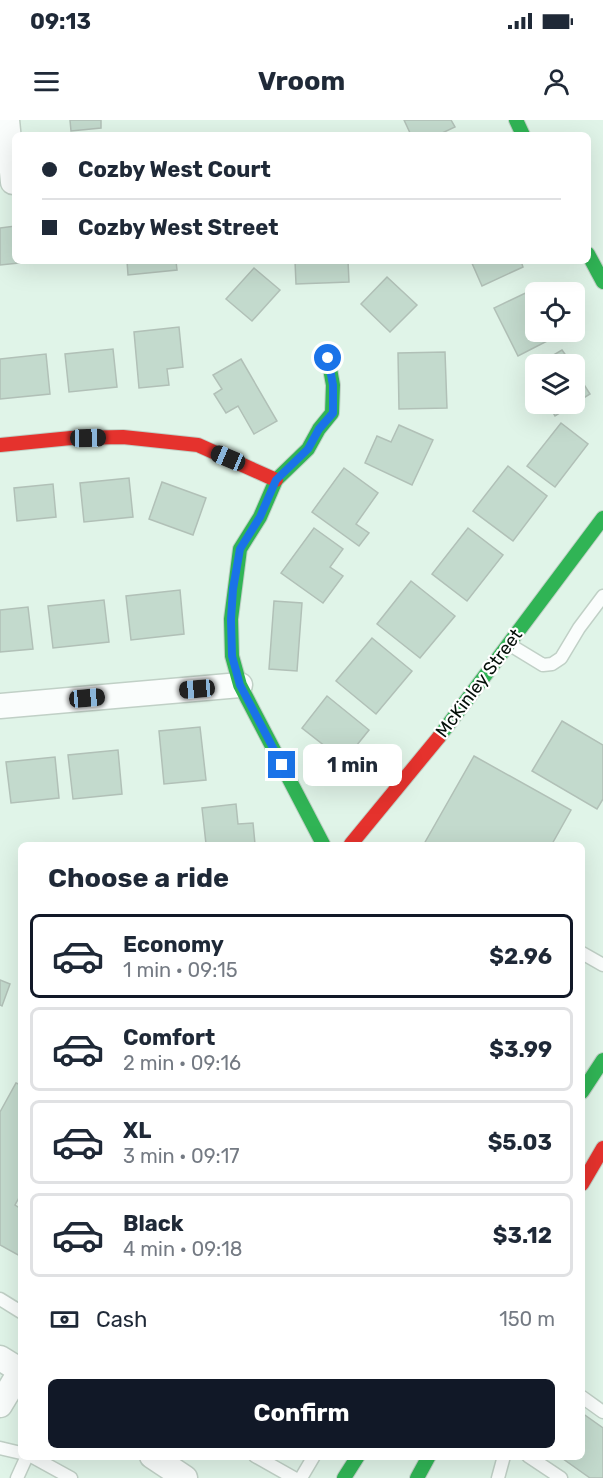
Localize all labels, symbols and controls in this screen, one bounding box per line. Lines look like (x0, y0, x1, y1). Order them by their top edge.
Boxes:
text: 09:13 (30, 8, 91, 35)
icon: menu (30, 65, 63, 98)
text: Vroom (258, 65, 345, 97)
icon: person (540, 65, 573, 98)
text: Cozby West Court (78, 156, 271, 183)
text: Cozby West Street (78, 214, 279, 241)
map controls (525, 282, 585, 414)
button: locate (525, 282, 585, 342)
route start (314, 344, 341, 371)
button: layers (525, 354, 585, 414)
car (70, 429, 106, 447)
car (208, 443, 248, 473)
street label: McKinley Street (431, 624, 527, 742)
car (178, 678, 216, 700)
car (68, 687, 106, 709)
callout: 1 min (303, 744, 402, 786)
route end (268, 751, 295, 778)
text: 1 min (327, 753, 378, 777)
text: Choose a ride (48, 862, 229, 894)
icon: car (51, 929, 105, 983)
text: Economy (123, 931, 224, 958)
text: $2.96 (489, 943, 552, 970)
text: 1 min · 09:15 (123, 958, 238, 982)
icon: car (51, 1022, 105, 1076)
text: Comfort (123, 1024, 215, 1051)
text: $3.99 (489, 1036, 552, 1063)
text: 2 min · 09:16 (123, 1051, 241, 1075)
icon: car (51, 1115, 105, 1169)
text: XL (123, 1117, 151, 1144)
text: $5.03 (488, 1129, 552, 1156)
text: 3 min · 09:17 (123, 1144, 240, 1168)
icon: car (51, 1208, 105, 1262)
text: Black (123, 1210, 184, 1237)
text: $3.12 (493, 1222, 552, 1249)
text: 4 min · 09:18 (123, 1237, 242, 1261)
icon: cash (48, 1303, 81, 1336)
text: Cash (96, 1306, 147, 1333)
text: 150 m (499, 1307, 555, 1331)
button: Confirm (48, 1379, 555, 1448)

